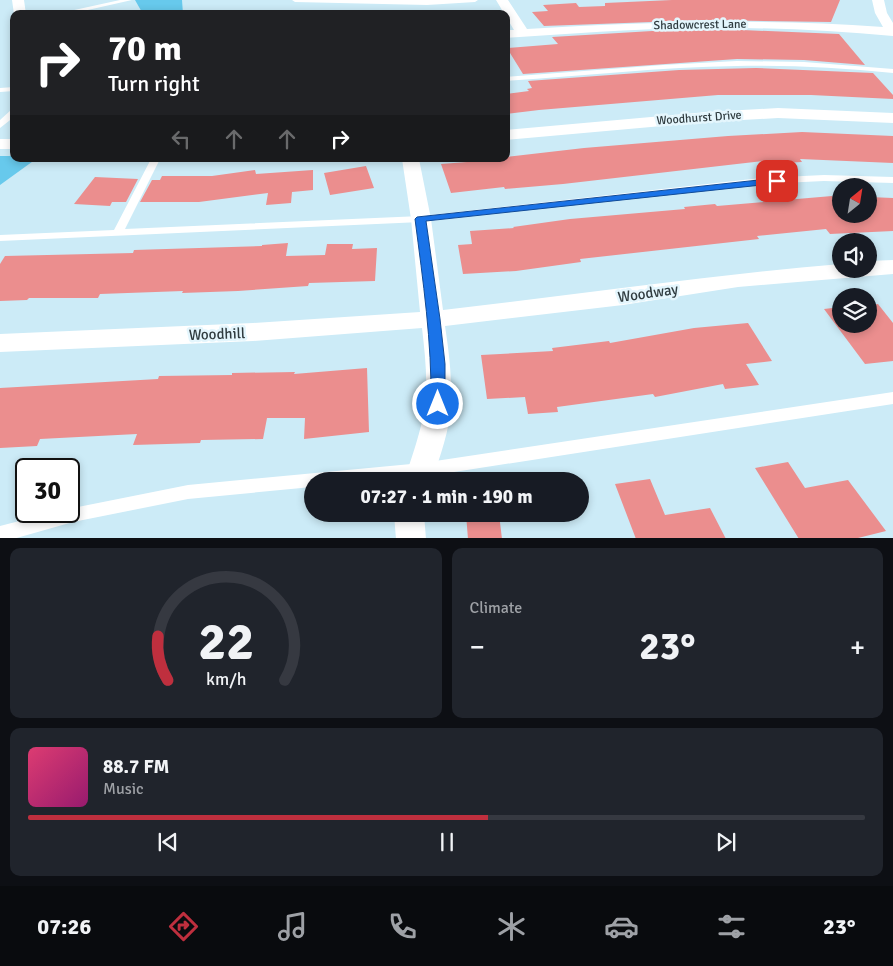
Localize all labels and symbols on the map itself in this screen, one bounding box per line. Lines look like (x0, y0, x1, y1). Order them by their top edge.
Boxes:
street label: Shadowcrest Lane (653, 17, 747, 33)
street label: Woodhurst Drive (656, 108, 742, 128)
pin (756, 160, 798, 202)
north arrow (832, 178, 878, 222)
street label: Woodway (617, 280, 679, 306)
street label: Woodhill (188, 324, 246, 344)
position arrow (411, 377, 463, 429)
speed limit sign: 30 (15, 458, 80, 523)

